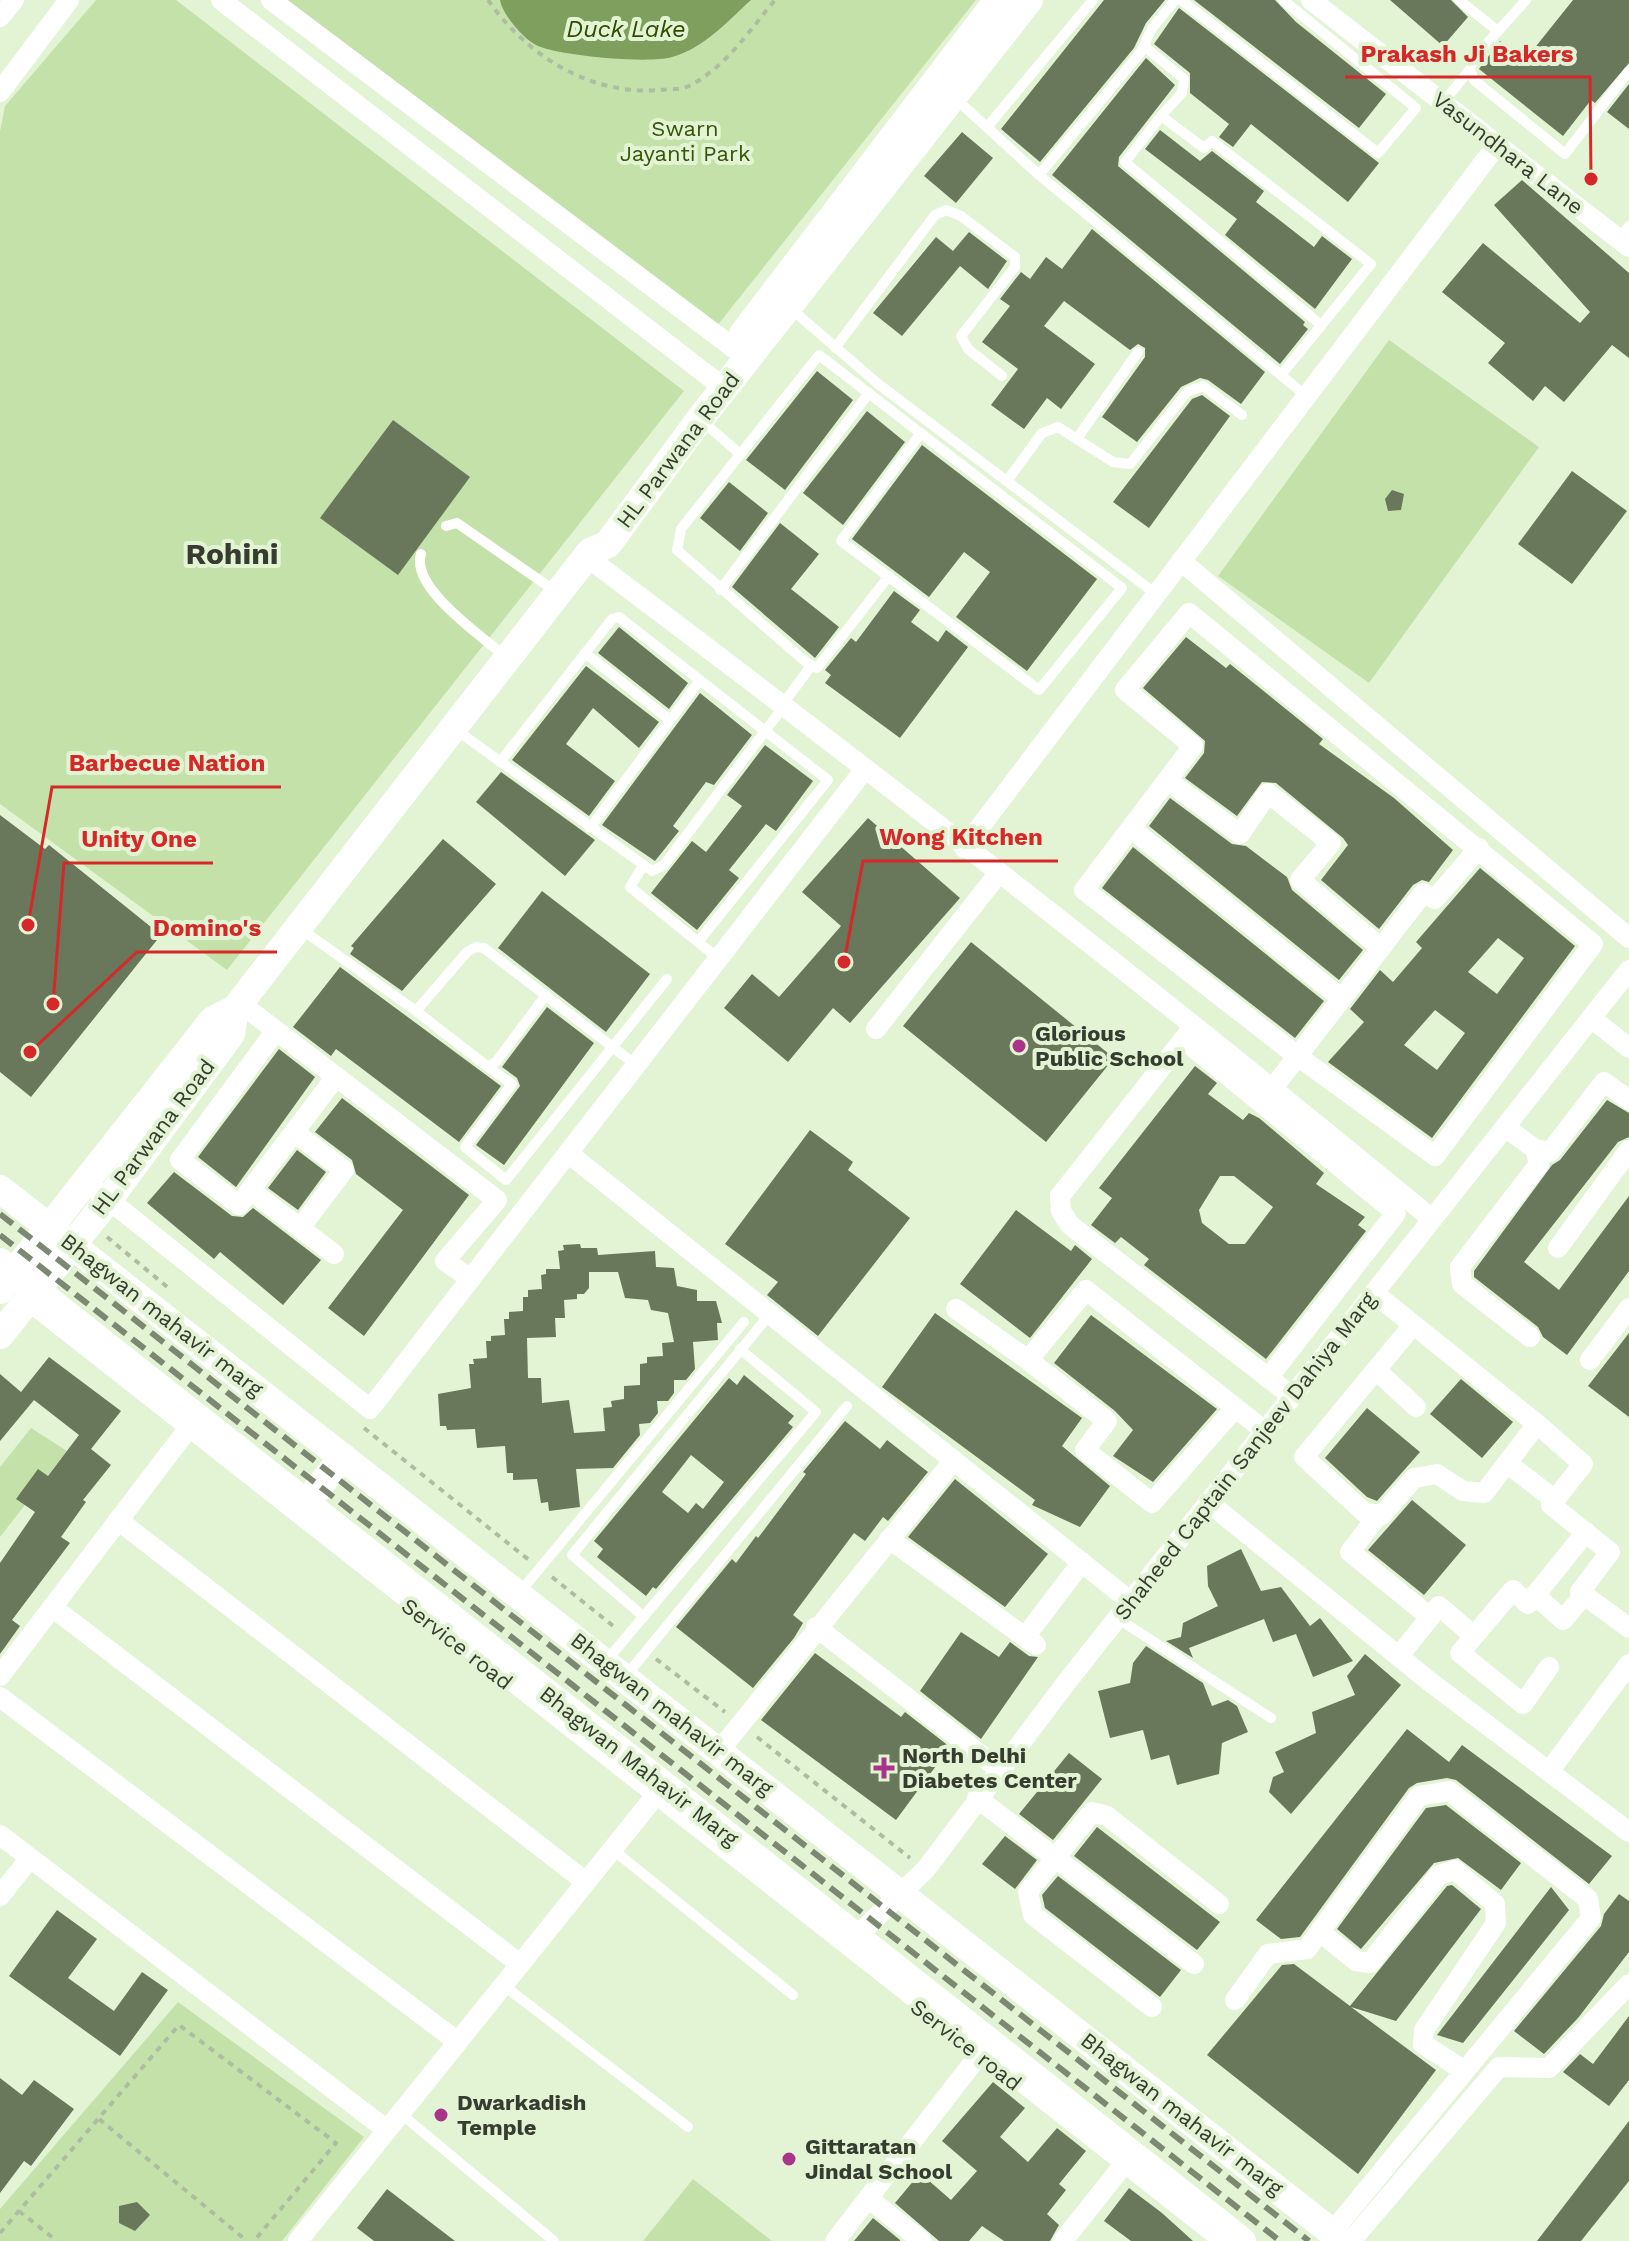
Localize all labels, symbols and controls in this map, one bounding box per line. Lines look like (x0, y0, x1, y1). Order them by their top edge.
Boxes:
water label: Duck Lake (566, 15, 686, 43)
callout: Prakash Ji Bakers (1345, 29, 1590, 77)
text: Prakash Ji Bakers (1360, 40, 1574, 68)
street label: Vasundhara Lane (1428, 86, 1588, 220)
park label: Swarn Jayanti Park (620, 116, 750, 166)
street label: HL Parwana Road (611, 367, 745, 533)
district label: Rohini (185, 536, 279, 571)
callout: Barbecue Nation (52, 739, 281, 787)
text: Barbecue Nation (69, 749, 265, 777)
callout: Wong Kitchen (863, 813, 1058, 861)
callout: Unity One (64, 815, 213, 863)
text: Wong Kitchen (879, 823, 1043, 851)
text: Unity One (81, 825, 197, 853)
callout: Domino's (137, 904, 277, 952)
text: Domino's (153, 914, 261, 942)
place label: Glorious Public School (1035, 1021, 1184, 1071)
marker: Glorious Public School (1010, 1037, 1028, 1055)
street label: HL Parwana Road (86, 1054, 220, 1220)
street label: Bhagwan mahavir marg (56, 1228, 268, 1402)
street label: Shaheed Captain Sanjeev Dahiya Marg (1109, 1287, 1381, 1625)
street label: Service road (397, 1593, 517, 1695)
street label: Bhagwan mahavir marg (566, 1627, 778, 1801)
street label: Bhagwan Mahavir Marg (535, 1681, 743, 1851)
place label: North Delhi Diabetes Center (902, 1743, 1077, 1793)
marker: North Delhi Diabetes Center (873, 1757, 895, 1779)
street label: Service road (906, 1994, 1026, 2096)
street label: Bhagwan mahavir marg (1076, 2027, 1288, 2201)
place label: Dwarkadish Temple (457, 2090, 586, 2140)
marker: Dwarkadish Temple (432, 2106, 450, 2124)
place label: Gittaratan Jindal School (805, 2134, 953, 2184)
marker: Gittaratan Jindal School (780, 2150, 798, 2168)

